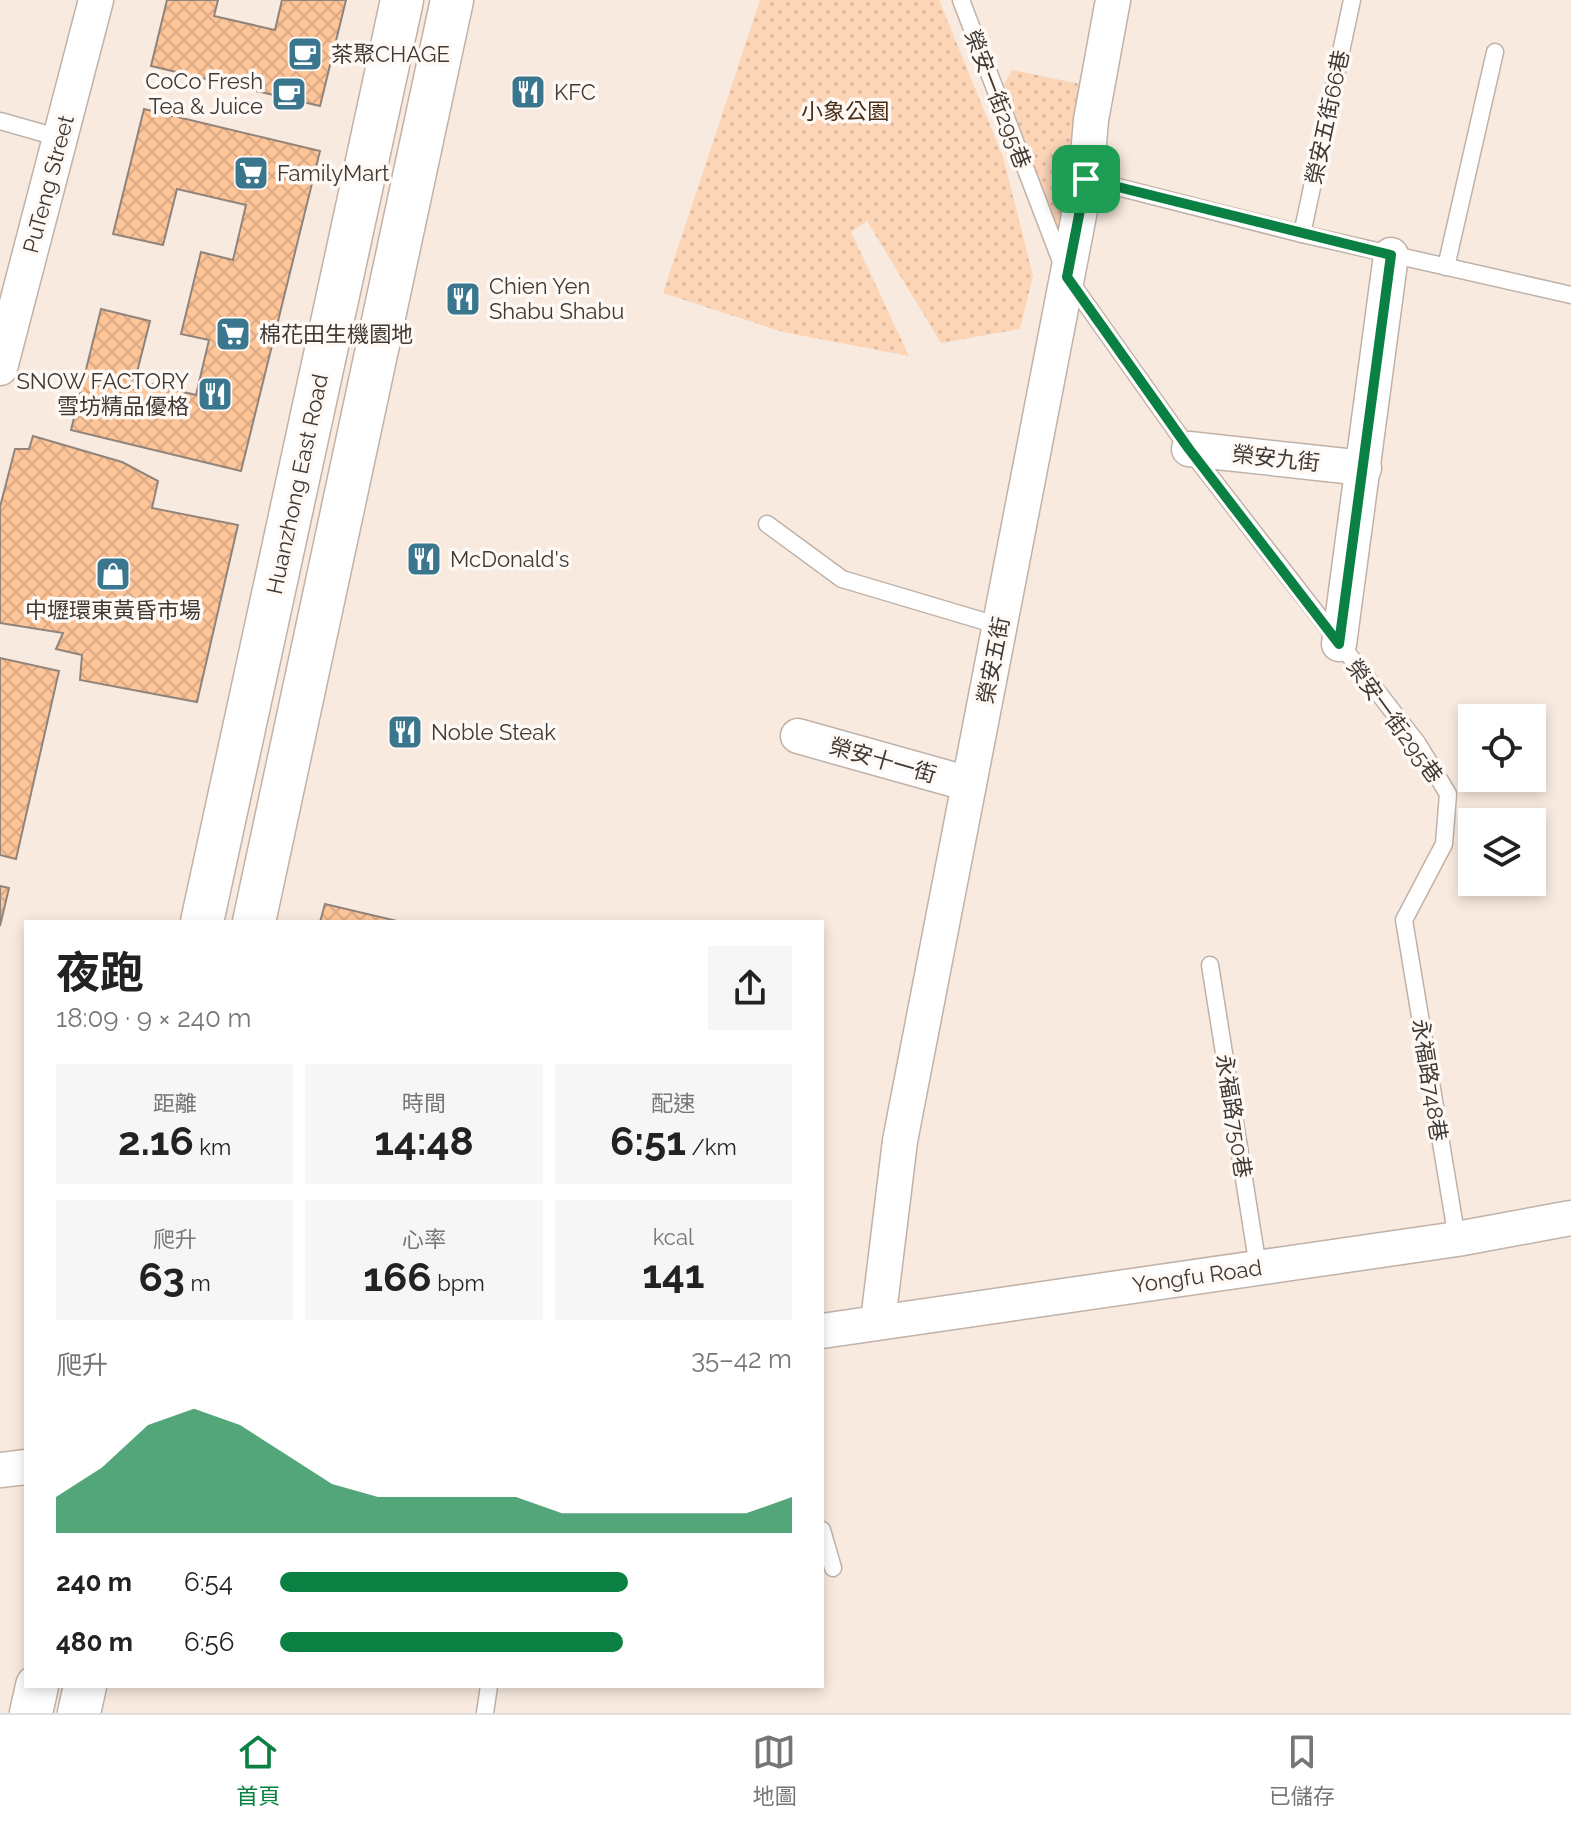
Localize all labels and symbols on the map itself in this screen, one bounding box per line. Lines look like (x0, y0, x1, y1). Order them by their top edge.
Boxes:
street label: 榮安一街295巷 (960, 26, 1036, 172)
cafe icon: 茶聚CHAGE (286, 35, 324, 73)
place label: 茶聚CHAGE (331, 41, 450, 67)
street label: 榮安五街66巷 (1300, 48, 1354, 186)
place label: CoCo Fresh Tea & Juice (145, 68, 263, 119)
restaurant icon: KFC (509, 73, 547, 111)
cafe icon: CoCo Fresh Tea & Juice (270, 75, 308, 113)
place label: KFC (554, 79, 596, 105)
park label: 小象公園 (801, 98, 889, 124)
street label: PuTeng Street (17, 112, 79, 256)
pin (1052, 145, 1120, 213)
supermarket icon: FamilyMart (232, 154, 270, 192)
place label: FamilyMart (277, 160, 390, 186)
place label: Chien Yen Shabu Shabu (489, 273, 624, 324)
restaurant icon: Chien Yen Shabu Shabu (444, 280, 482, 318)
supermarket icon: 棉花田生機園地 (214, 315, 252, 353)
place label: 棉花田生機園地 (259, 321, 413, 347)
place label: SNOW FACTORY 雪坊精品優格 (16, 368, 189, 419)
street label: Huanzhong East Road (261, 371, 333, 597)
restaurant icon: SNOW FACTORY 雪坊精品優格 (196, 375, 234, 413)
street label: 榮安九街 (1231, 440, 1321, 476)
restaurant icon: McDonald's (405, 540, 443, 578)
place label: McDonald's (450, 546, 569, 572)
shop icon: 中壢環東黃昏市場 (94, 555, 132, 593)
place label: 中壢環東黃昏市場 (25, 597, 201, 623)
street label: 榮安五街 (972, 614, 1014, 706)
street label: 榮安一街295巷 (1341, 654, 1449, 788)
restaurant icon: Noble Steak (386, 713, 424, 751)
place label: Noble Steak (431, 719, 556, 745)
street label: 榮安十一街 (827, 732, 939, 788)
street label: 永福路748巷 (1407, 1017, 1453, 1143)
street label: 永福路750巷 (1211, 1052, 1257, 1180)
street label: Yongfu Road (1131, 1254, 1263, 1298)

